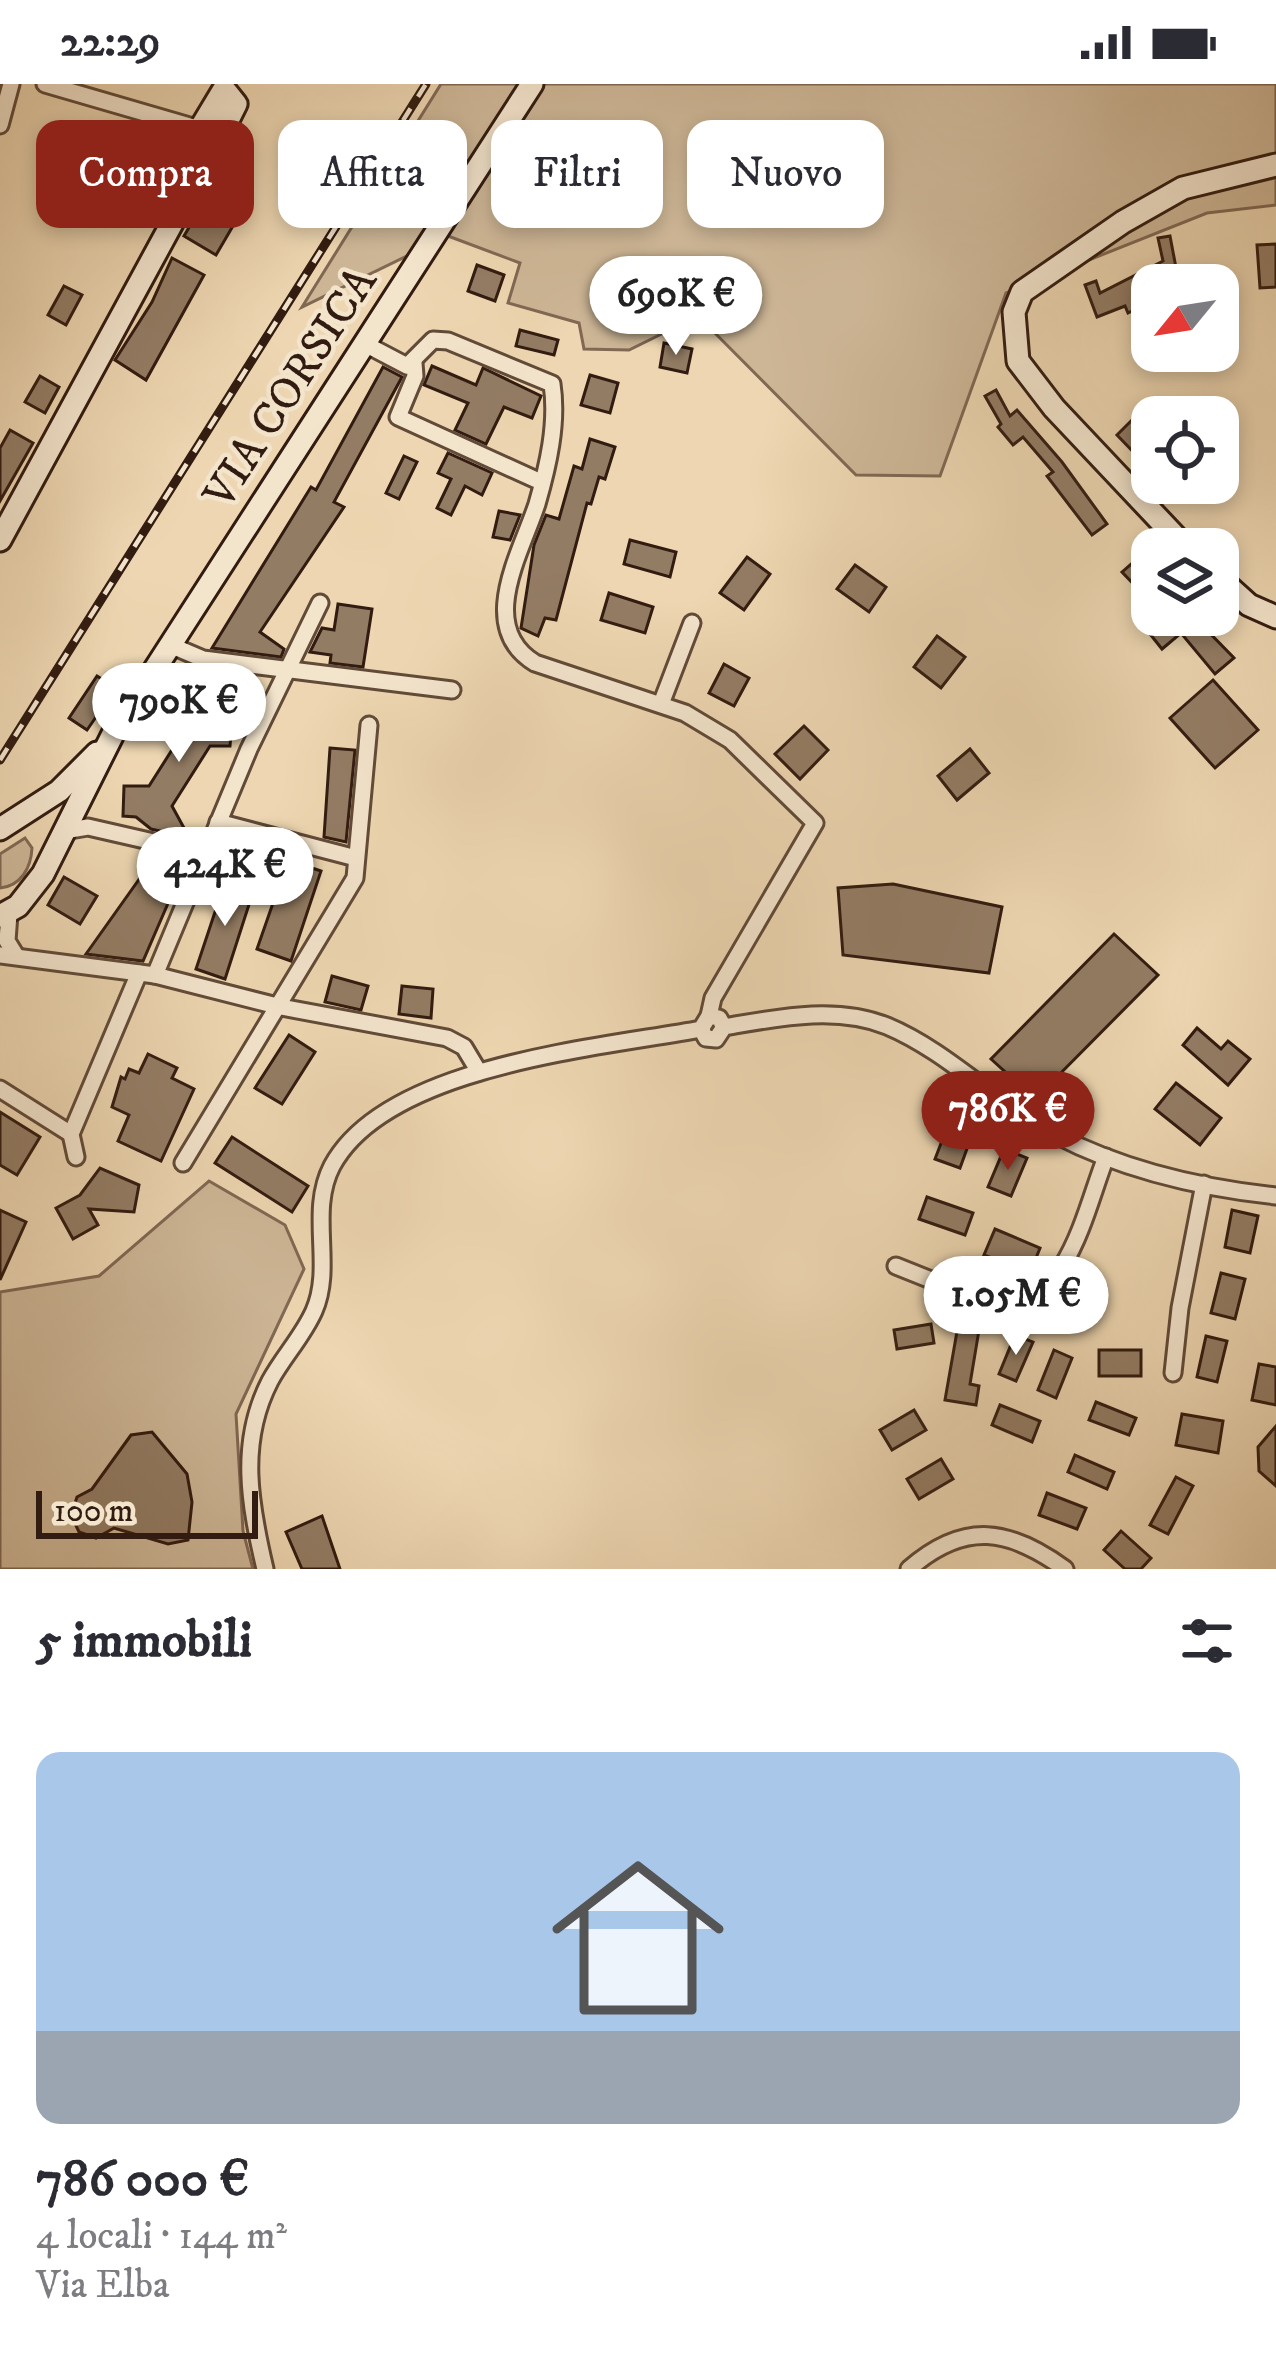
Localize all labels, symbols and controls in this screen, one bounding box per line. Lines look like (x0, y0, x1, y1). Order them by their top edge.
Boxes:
text: 22:29 (60, 14, 161, 70)
chip: Compra (36, 120, 254, 228)
chip: Affitta (278, 120, 467, 228)
chip: Filtri (491, 120, 663, 228)
chip: Nuovo (687, 120, 884, 228)
street label: VIA CORSICA (192, 256, 390, 520)
pin: 690K € (578, 256, 774, 358)
north arrow (1131, 264, 1239, 372)
map controls (1131, 264, 1239, 636)
text: 690K € (616, 270, 736, 319)
button: locate (1131, 396, 1239, 504)
button: layers (1131, 528, 1239, 636)
pin: 790K € (81, 663, 277, 765)
text: 790K € (119, 677, 239, 726)
pin: 424K € (127, 827, 323, 929)
text: 424K € (164, 841, 286, 890)
pin: 786K € (910, 1071, 1106, 1173)
text: 786K € (949, 1085, 1067, 1134)
pin: 1.05M € (905, 1256, 1127, 1358)
text: 1.05M € (951, 1270, 1081, 1319)
scale bar (36, 1485, 258, 1538)
text: 100 m (54, 1491, 133, 1532)
icon: filters (1174, 1608, 1240, 1674)
text: 5 immobili (36, 1609, 252, 1673)
icon: home (530, 1830, 746, 2046)
text: 786 000 € (36, 2148, 249, 2212)
text: 4 locali · 144 m² (36, 2212, 287, 2261)
text: Via Elba (36, 2261, 170, 2310)

